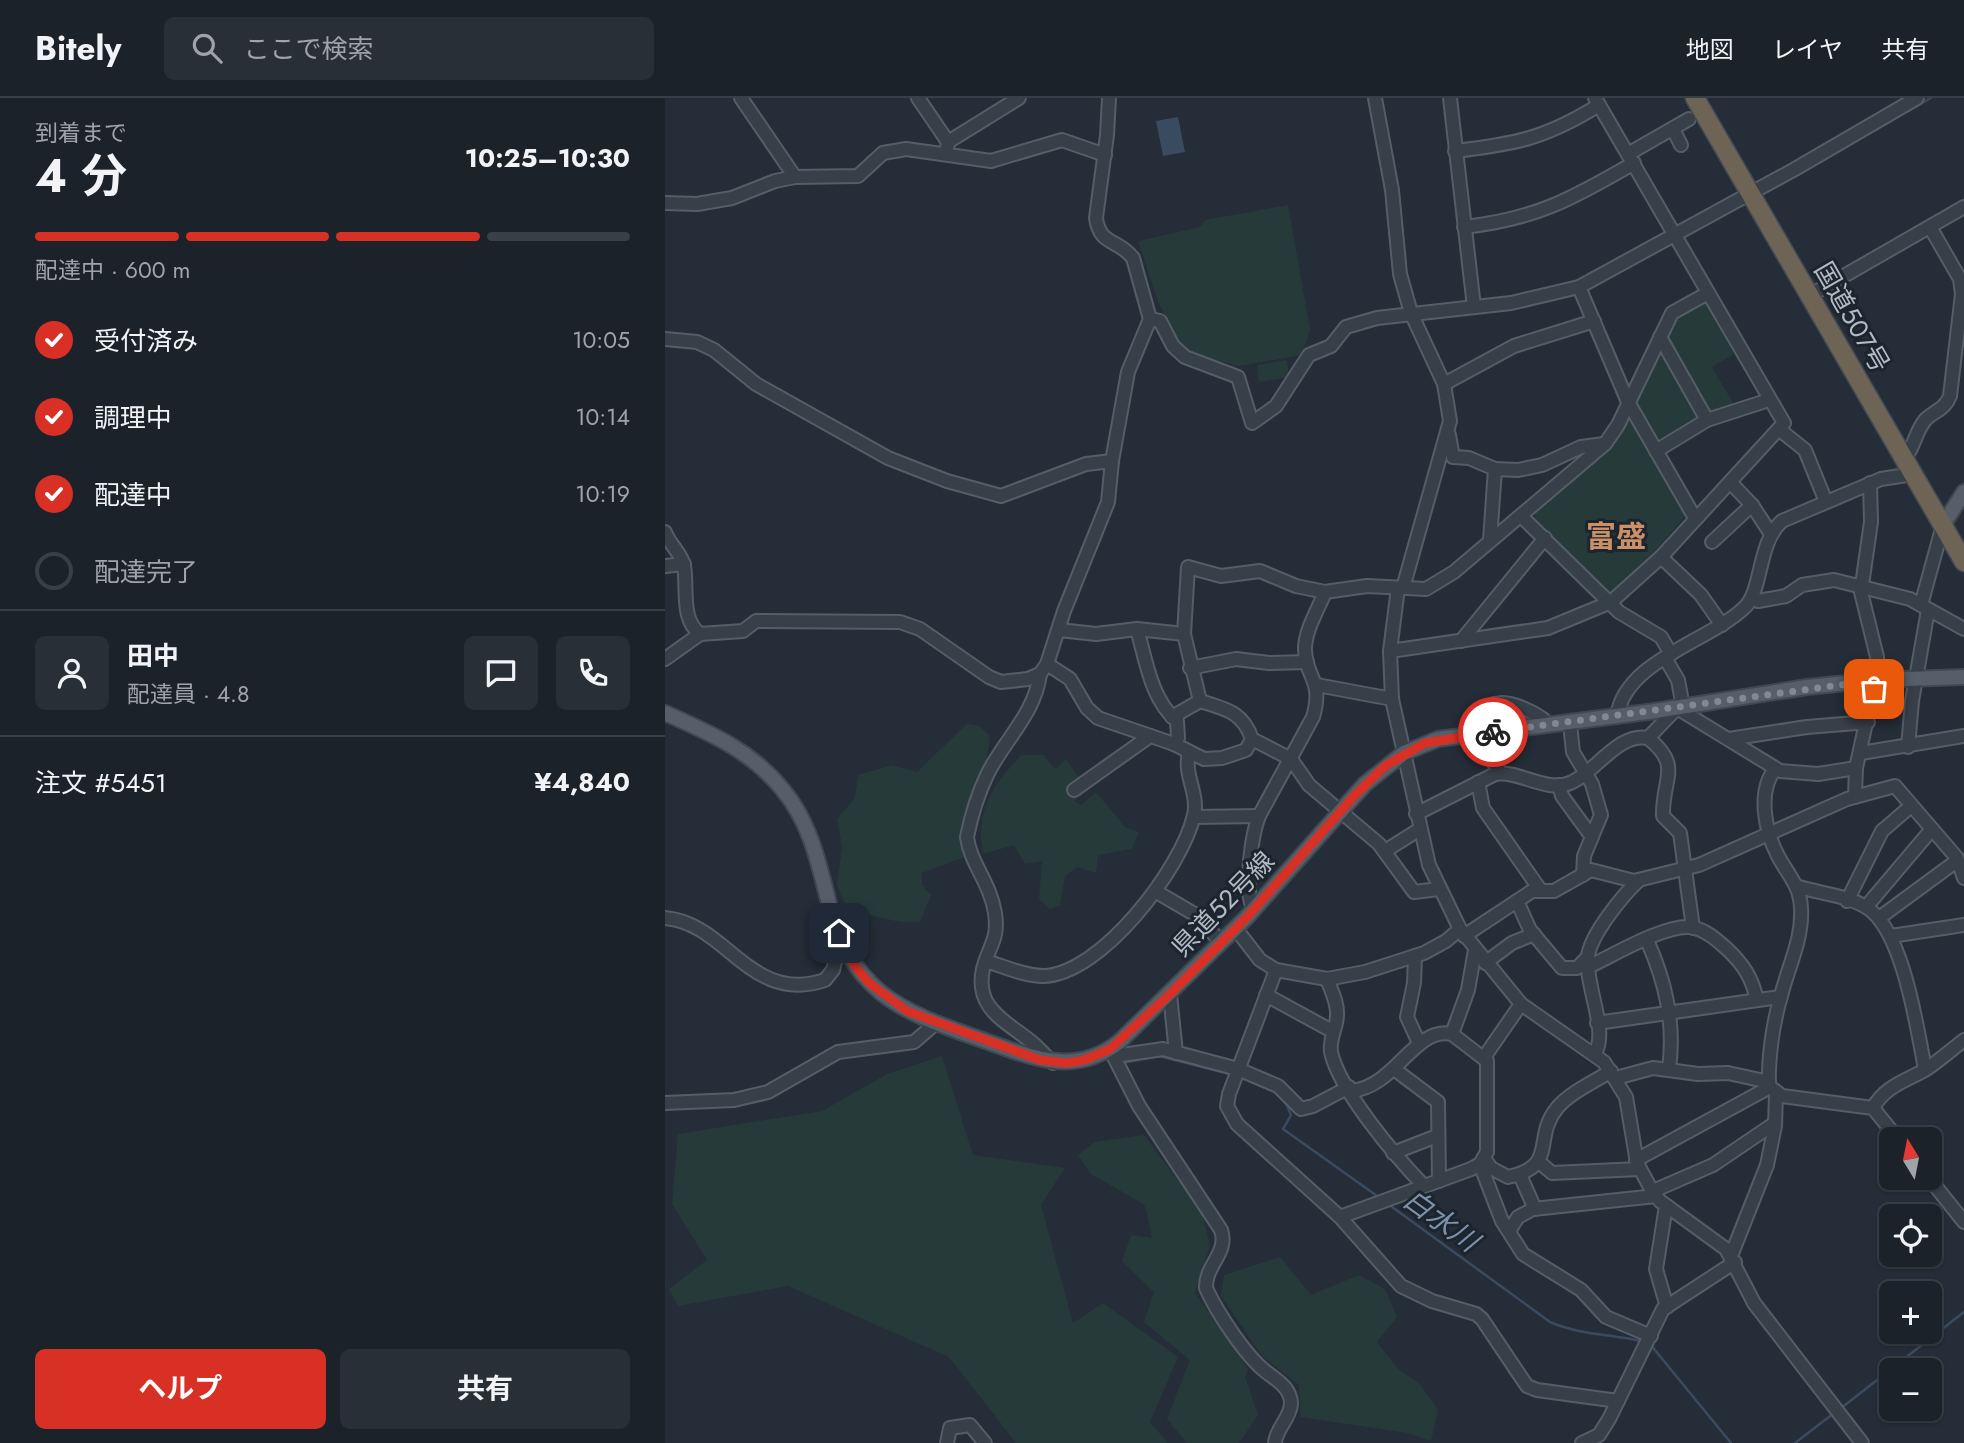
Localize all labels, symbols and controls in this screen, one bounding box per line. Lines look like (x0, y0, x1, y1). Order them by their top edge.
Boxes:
search box (164, 17, 654, 80)
text: Bitely (35, 25, 122, 72)
icon: search (188, 29, 226, 67)
text: ここで検索 (244, 30, 374, 68)
text: 地図 (1686, 32, 1734, 67)
text: レイヤ (1772, 32, 1843, 67)
text: 共有 (1881, 32, 1929, 67)
text: 到着まで (35, 116, 127, 150)
text: 10:25–10:30 (465, 139, 630, 177)
text: 4 分 (35, 143, 127, 209)
text: 配達中 · 600 m (35, 253, 190, 287)
street label: 国道507号 (1805, 255, 1899, 379)
icon: check (35, 321, 73, 359)
text: 受付済み (94, 322, 198, 360)
text: 10:05 (572, 323, 630, 357)
icon: check (35, 398, 73, 436)
text: 調理中 (94, 399, 172, 437)
text: 10:14 (575, 400, 630, 434)
icon: check (35, 475, 73, 513)
text: 配達中 (94, 476, 172, 514)
text: 10:19 (575, 477, 630, 511)
district label: 富盛 (1586, 515, 1646, 558)
text: 配達完了 (94, 553, 198, 591)
button: person (35, 636, 109, 710)
button: chat (464, 636, 538, 710)
button: phone (556, 636, 630, 710)
text: 田中 (127, 637, 179, 675)
pin (1844, 659, 1904, 719)
icon: bag (1855, 670, 1893, 708)
text: 配達員 · 4.8 (127, 677, 250, 711)
courier (1458, 697, 1528, 767)
icon: bike (1474, 713, 1512, 751)
text: ¥4,840 (534, 763, 630, 801)
text: 注文 #5451 (35, 764, 167, 802)
street label: 県道52号線 (1163, 843, 1283, 965)
pin (809, 903, 869, 963)
icon: home (820, 914, 858, 952)
north arrow (1879, 1127, 1943, 1190)
map controls (1879, 1127, 1942, 1421)
water label: 白水川 (1395, 1179, 1489, 1263)
button: locate (1879, 1204, 1942, 1267)
button: + (1879, 1281, 1942, 1344)
button: ヘルプ (35, 1349, 326, 1429)
button: 共有 (340, 1349, 630, 1429)
button: − (1879, 1358, 1942, 1421)

